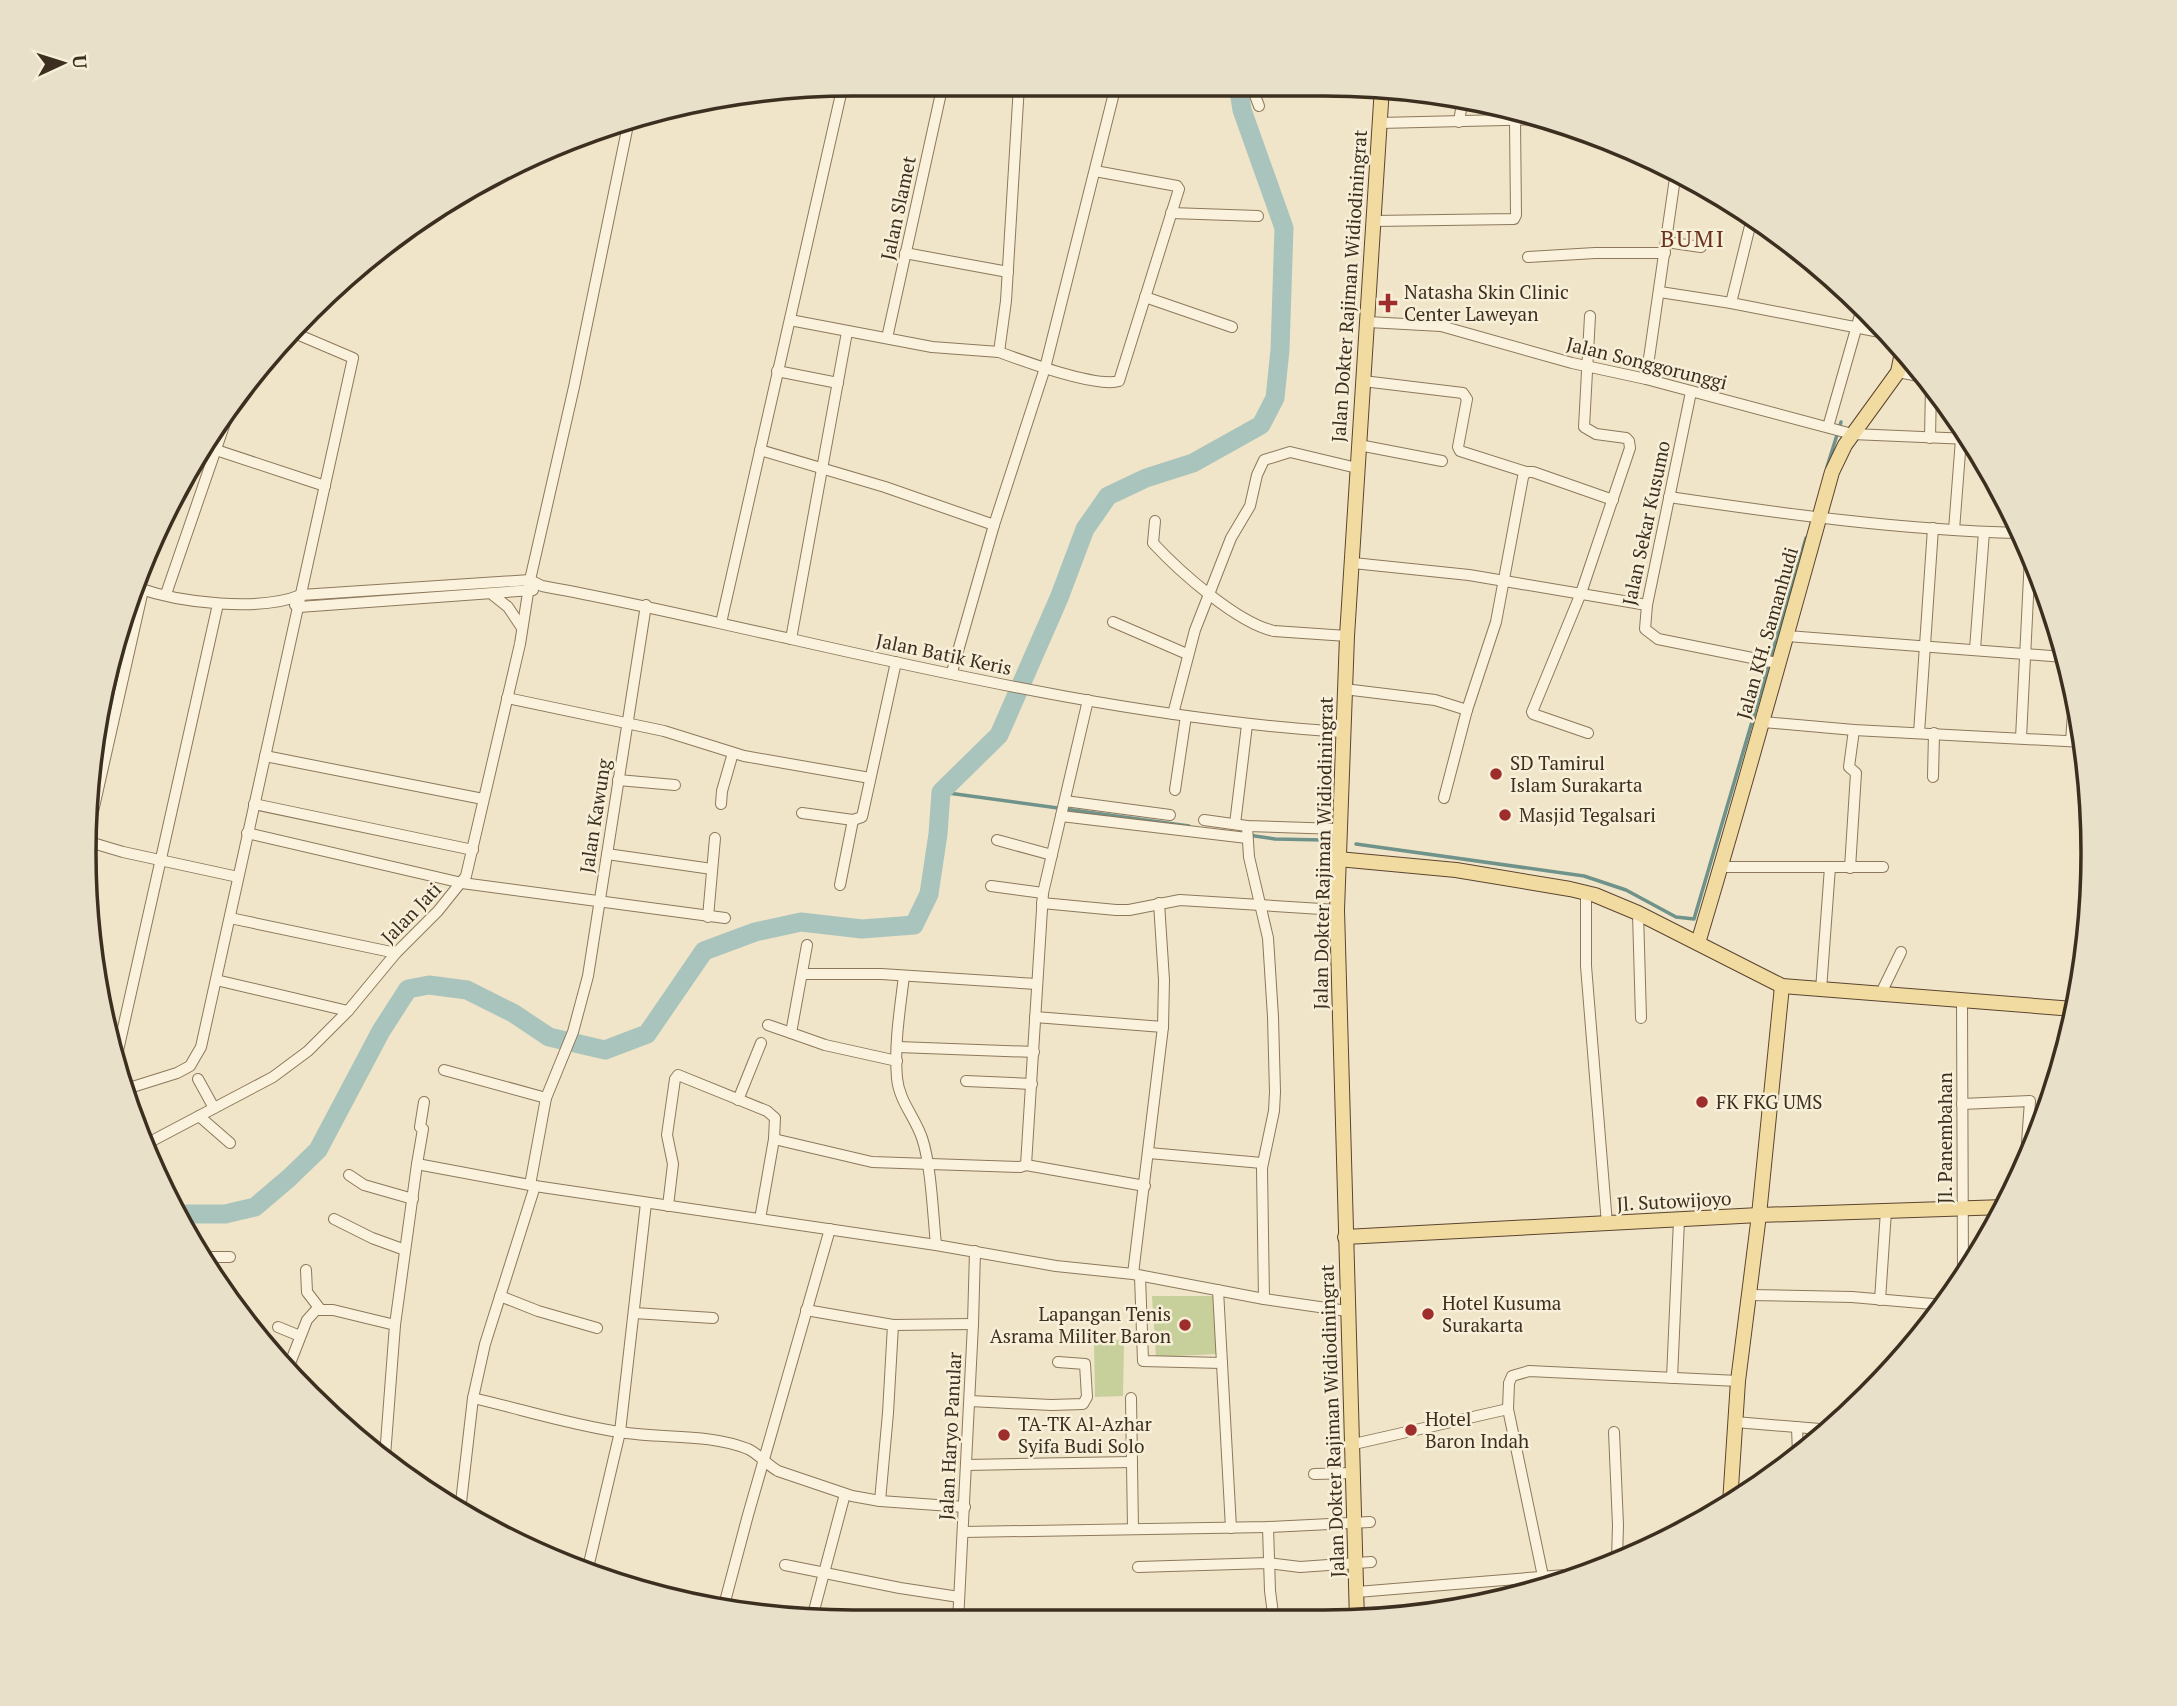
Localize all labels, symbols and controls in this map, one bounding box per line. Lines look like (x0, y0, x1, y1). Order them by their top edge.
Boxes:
north arrow (28, 28, 98, 98)
text: U (68, 54, 93, 70)
street label: Jalan Dokter Rajiman Widiodiningrat (1325, 129, 1372, 443)
street label: Jalan Slamet (874, 154, 921, 262)
district label: BUMI (1660, 223, 1726, 254)
place label: Natasha Skin Clinic Center Laweyan (1404, 279, 1569, 326)
marker: Natasha Skin Clinic Center Laweyan (1378, 293, 1398, 313)
street label: Jalan Songgorunggi (1564, 330, 1730, 395)
street label: Jalan Sekar Kusumo (1616, 438, 1675, 607)
street label: Jalan KH. Samanhudi (1730, 544, 1803, 722)
street label: Jalan Batik Keris (874, 627, 1014, 680)
street label: Jalan Dokter Rajiman Widiodiningrat (1307, 696, 1338, 1010)
place label: SD Tamirul Islam Surakarta (1510, 750, 1643, 797)
street label: Jalan Kawung (573, 756, 616, 875)
marker: SD Tamirul Islam Surakarta (1488, 766, 1504, 782)
place label: Masjid Tegalsari (1519, 802, 1656, 827)
marker: Masjid Tegalsari (1497, 807, 1513, 823)
street label: Jalan Jati (375, 877, 446, 949)
street label: Jl. Panembahan (1932, 1072, 1957, 1204)
place label: FK FKG UMS (1716, 1089, 1822, 1114)
marker: FK FKG UMS (1694, 1094, 1710, 1110)
street label: Jl. Sutowijoyo (1616, 1185, 1732, 1216)
street label: Jalan Dokter Rajiman Widiodiningrat (1314, 1264, 1349, 1578)
place label: Hotel Kusuma Surakarta (1442, 1290, 1562, 1337)
place label: Lapangan Tenis Asrama Militer Baron (990, 1301, 1171, 1348)
marker: Hotel Kusuma Surakarta (1420, 1306, 1436, 1322)
marker: Lapangan Tenis Asrama Militer Baron (1177, 1317, 1193, 1333)
street label: Jalan Haryo Panular (933, 1351, 966, 1521)
place label: Hotel Baron Indah (1425, 1406, 1529, 1453)
place label: TA-TK Al-Azhar Syifa Budi Solo (1018, 1411, 1153, 1458)
marker: Hotel Baron Indah (1403, 1422, 1419, 1438)
marker: TA-TK Al-Azhar Syifa Budi Solo (996, 1427, 1012, 1443)

